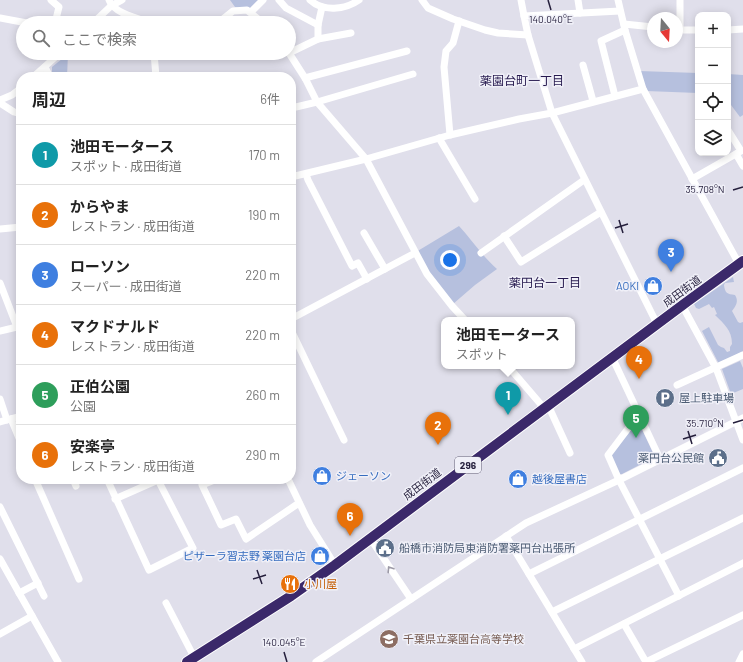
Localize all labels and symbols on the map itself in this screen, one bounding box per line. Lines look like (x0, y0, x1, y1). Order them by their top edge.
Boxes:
north arrow (647, 12, 683, 48)
text: 140.040°E (529, 13, 573, 25)
district label: 薬園台町一丁目 (480, 73, 564, 87)
text: 35.708°N (685, 183, 725, 195)
pin: 3 (658, 239, 684, 272)
your location (440, 250, 460, 270)
street label: 成田街道 (660, 272, 703, 309)
district label: 薬円台一丁目 (509, 275, 581, 289)
shop icon: AOKI (642, 275, 664, 297)
place label: AOKI (616, 279, 639, 292)
pin: 4 (626, 346, 652, 379)
pin: 1 (495, 382, 521, 415)
parking icon: 屋上駐車場 (654, 387, 676, 409)
place label: 屋上駐車場 (679, 391, 734, 404)
pin: 5 (623, 405, 649, 438)
pin: 2 (425, 412, 451, 445)
text: 35.710°N (686, 417, 724, 429)
public building icon: 薬円台公民館 (707, 447, 729, 469)
place label: 薬円台公民館 (638, 451, 704, 464)
road number: 296 (455, 457, 481, 473)
shop icon: ジェーソン (311, 465, 333, 487)
street label: 成田街道 (400, 465, 443, 502)
shop icon: 越後屋書店 (507, 468, 529, 490)
place label: ジェーソン (336, 469, 391, 482)
place label: 越後屋書店 (532, 472, 587, 485)
pin: 6 (337, 503, 363, 536)
public building icon: 船橋市消防局東消防署薬円台出張所 (374, 537, 396, 559)
place label: 船橋市消防局東消防署薬円台出張所 (399, 541, 576, 554)
shop icon: ピザーラ習志野 薬園台店 (309, 545, 331, 567)
place label: ピザーラ習志野 薬園台店 (183, 549, 306, 562)
one-way arrow (388, 566, 395, 573)
restaurant icon: 小川屋 (279, 573, 301, 595)
place label: 小川屋 (304, 577, 337, 590)
school or university icon: 千葉県立薬園台高等学校 (378, 628, 400, 650)
place label: 千葉県立薬園台高等学校 (403, 632, 524, 645)
text: 140.045°E (262, 636, 306, 648)

